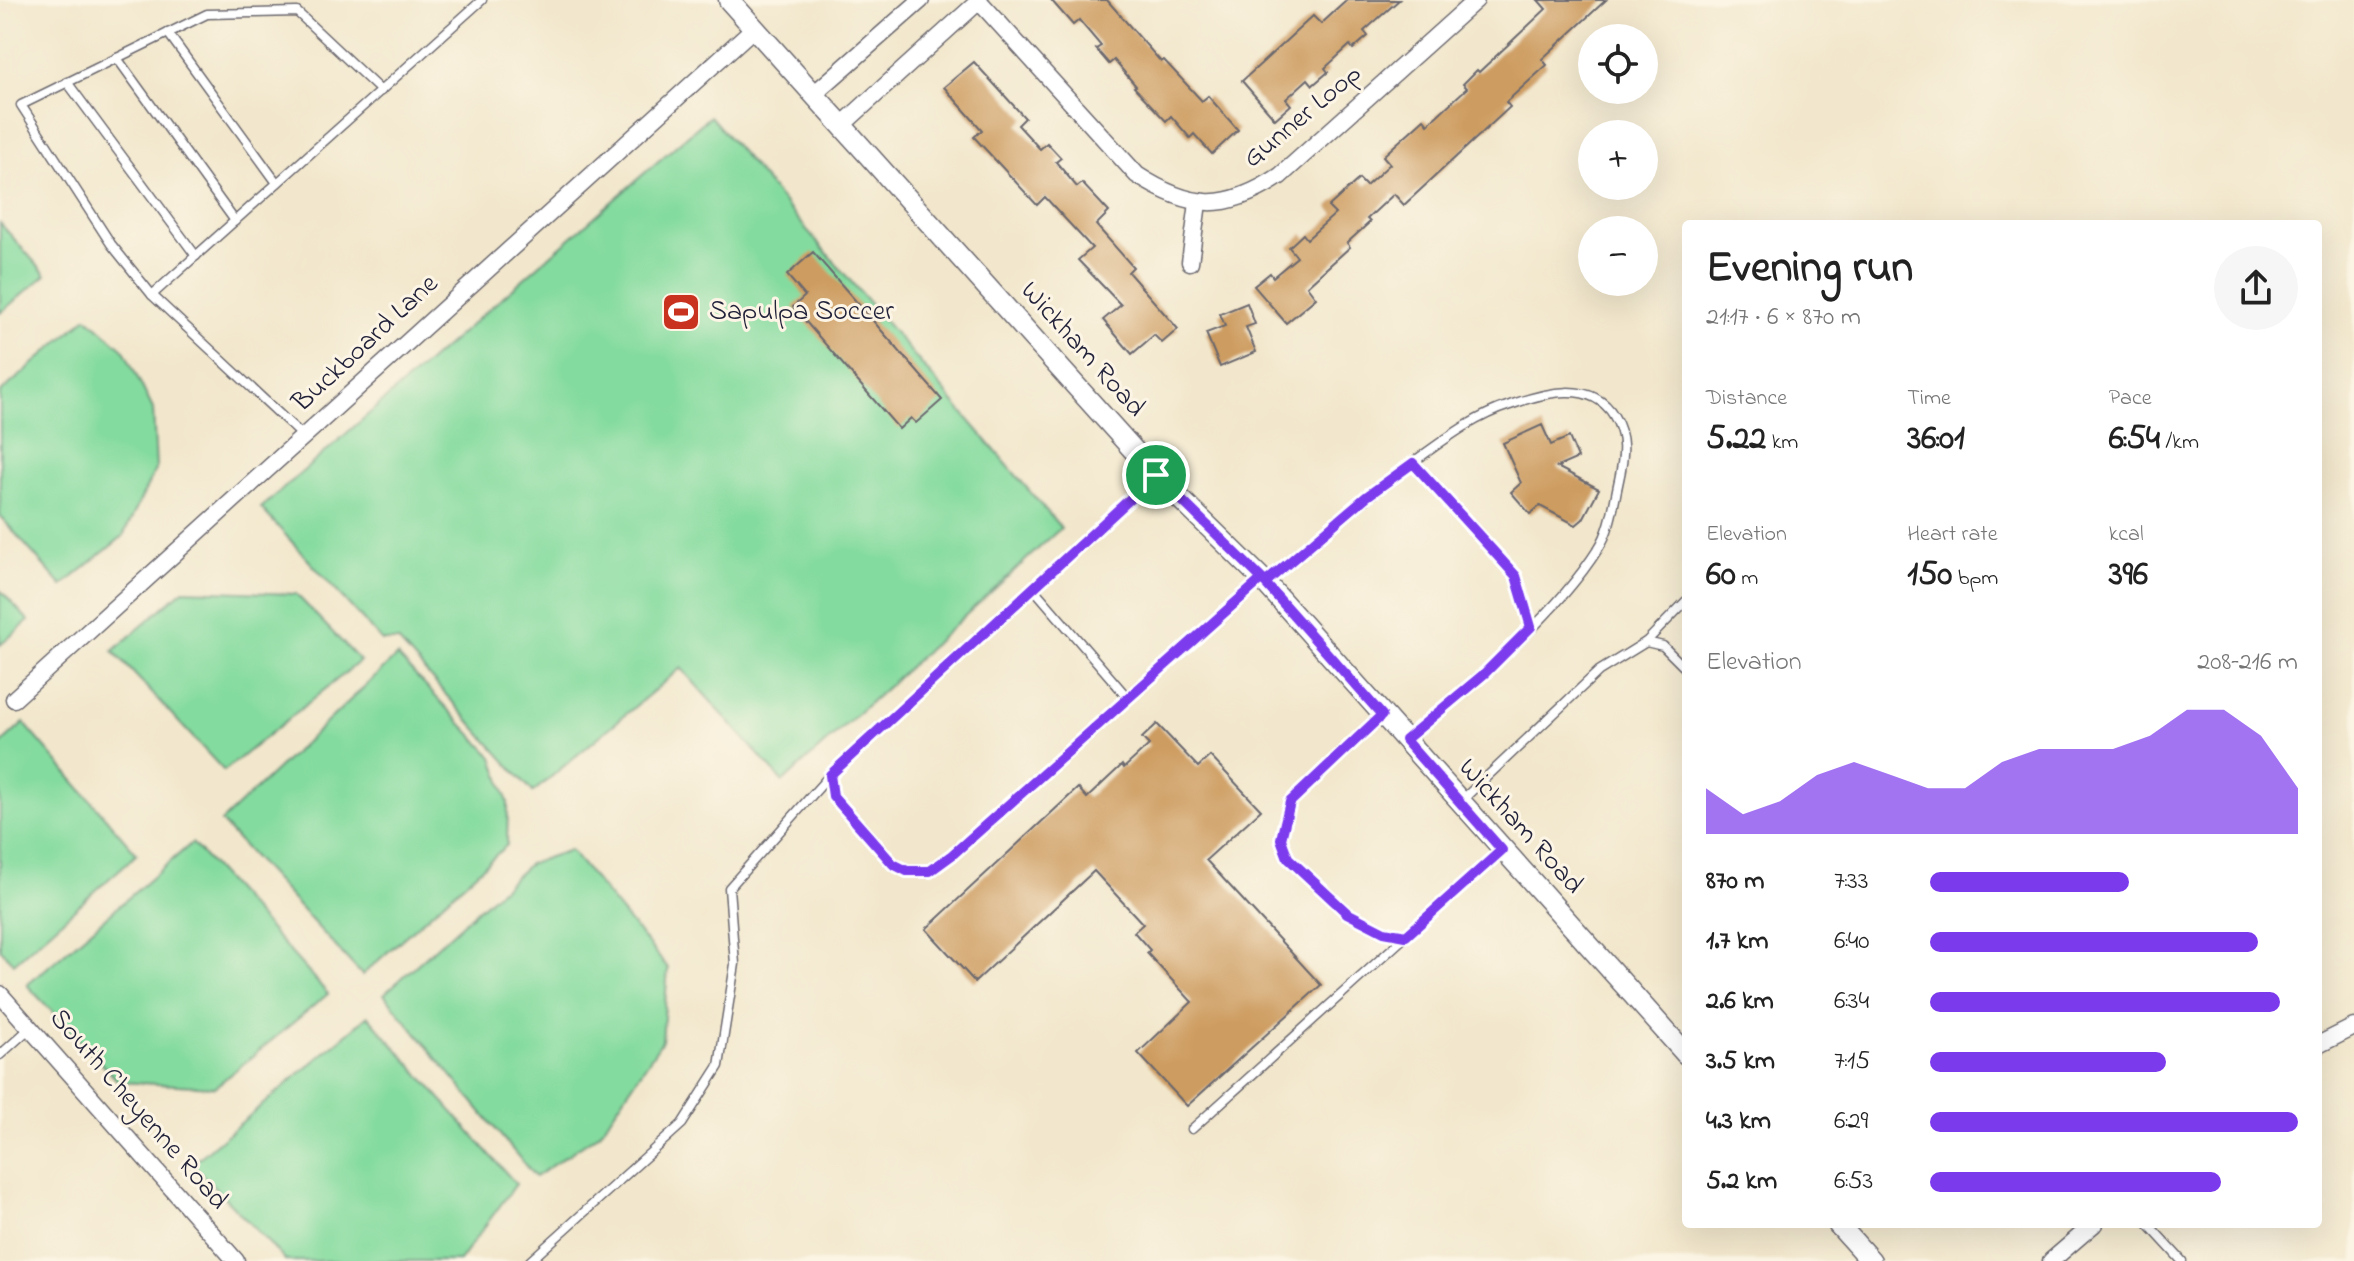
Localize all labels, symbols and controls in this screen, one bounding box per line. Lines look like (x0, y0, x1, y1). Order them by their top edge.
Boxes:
map controls (1578, 24, 1658, 296)
button: locate (1578, 24, 1658, 104)
street label: Gunner Loop (1235, 55, 1371, 179)
button: + (1578, 120, 1658, 200)
button: − (1578, 216, 1658, 296)
text: Evening run (1706, 237, 1913, 301)
button: share (2214, 246, 2298, 330)
street label: Buckboard Lane (283, 265, 449, 424)
street label: Wickham Road (1010, 273, 1155, 427)
sports icon: Sapulpa Soccer (660, 291, 702, 333)
place label: Sapulpa Soccer (709, 292, 894, 333)
text: 21:17 · 6 × 870 m (1706, 299, 1861, 337)
text: Distance (1706, 383, 1787, 415)
text: Time (1907, 383, 1951, 415)
text: Pace (2109, 383, 2152, 415)
text: 5.22 (1706, 415, 1766, 465)
text: 36:01 (1907, 415, 1965, 465)
text: 6:54 (2109, 415, 2160, 465)
text: km (1766, 427, 1798, 459)
text: /km (2160, 427, 2199, 459)
pin (1122, 441, 1190, 509)
icon: arrive (1134, 453, 1178, 497)
text: Elevation (1706, 519, 1787, 551)
text: Heart rate (1907, 519, 1998, 551)
text: kcal (2109, 519, 2144, 551)
text: 60 (1706, 551, 1736, 601)
text: 150 (1907, 551, 1952, 601)
text: 396 (2109, 551, 2148, 601)
text: m (1736, 563, 1758, 595)
text: bpm (1952, 563, 1998, 595)
text: Elevation (1706, 644, 1802, 682)
text: 208–216 m (2197, 644, 2298, 682)
street label: Wickham Road (1448, 750, 1593, 904)
text: 870 m (1706, 863, 1764, 901)
text: 7:33 (1834, 863, 1868, 901)
text: 1.7 km (1706, 923, 1768, 961)
text: 6:40 (1834, 923, 1870, 961)
text: 2.6 km (1706, 983, 1774, 1021)
text: 6:34 (1834, 983, 1869, 1021)
street label: South Cheyenne Road (39, 1000, 237, 1220)
text: 3.5 km (1706, 1043, 1775, 1081)
text: 7:15 (1834, 1043, 1870, 1081)
text: 4.3 km (1706, 1103, 1771, 1141)
text: 6:29 (1834, 1103, 1868, 1141)
text: 5.2 km (1706, 1163, 1777, 1201)
text: 6:53 (1834, 1163, 1873, 1201)

